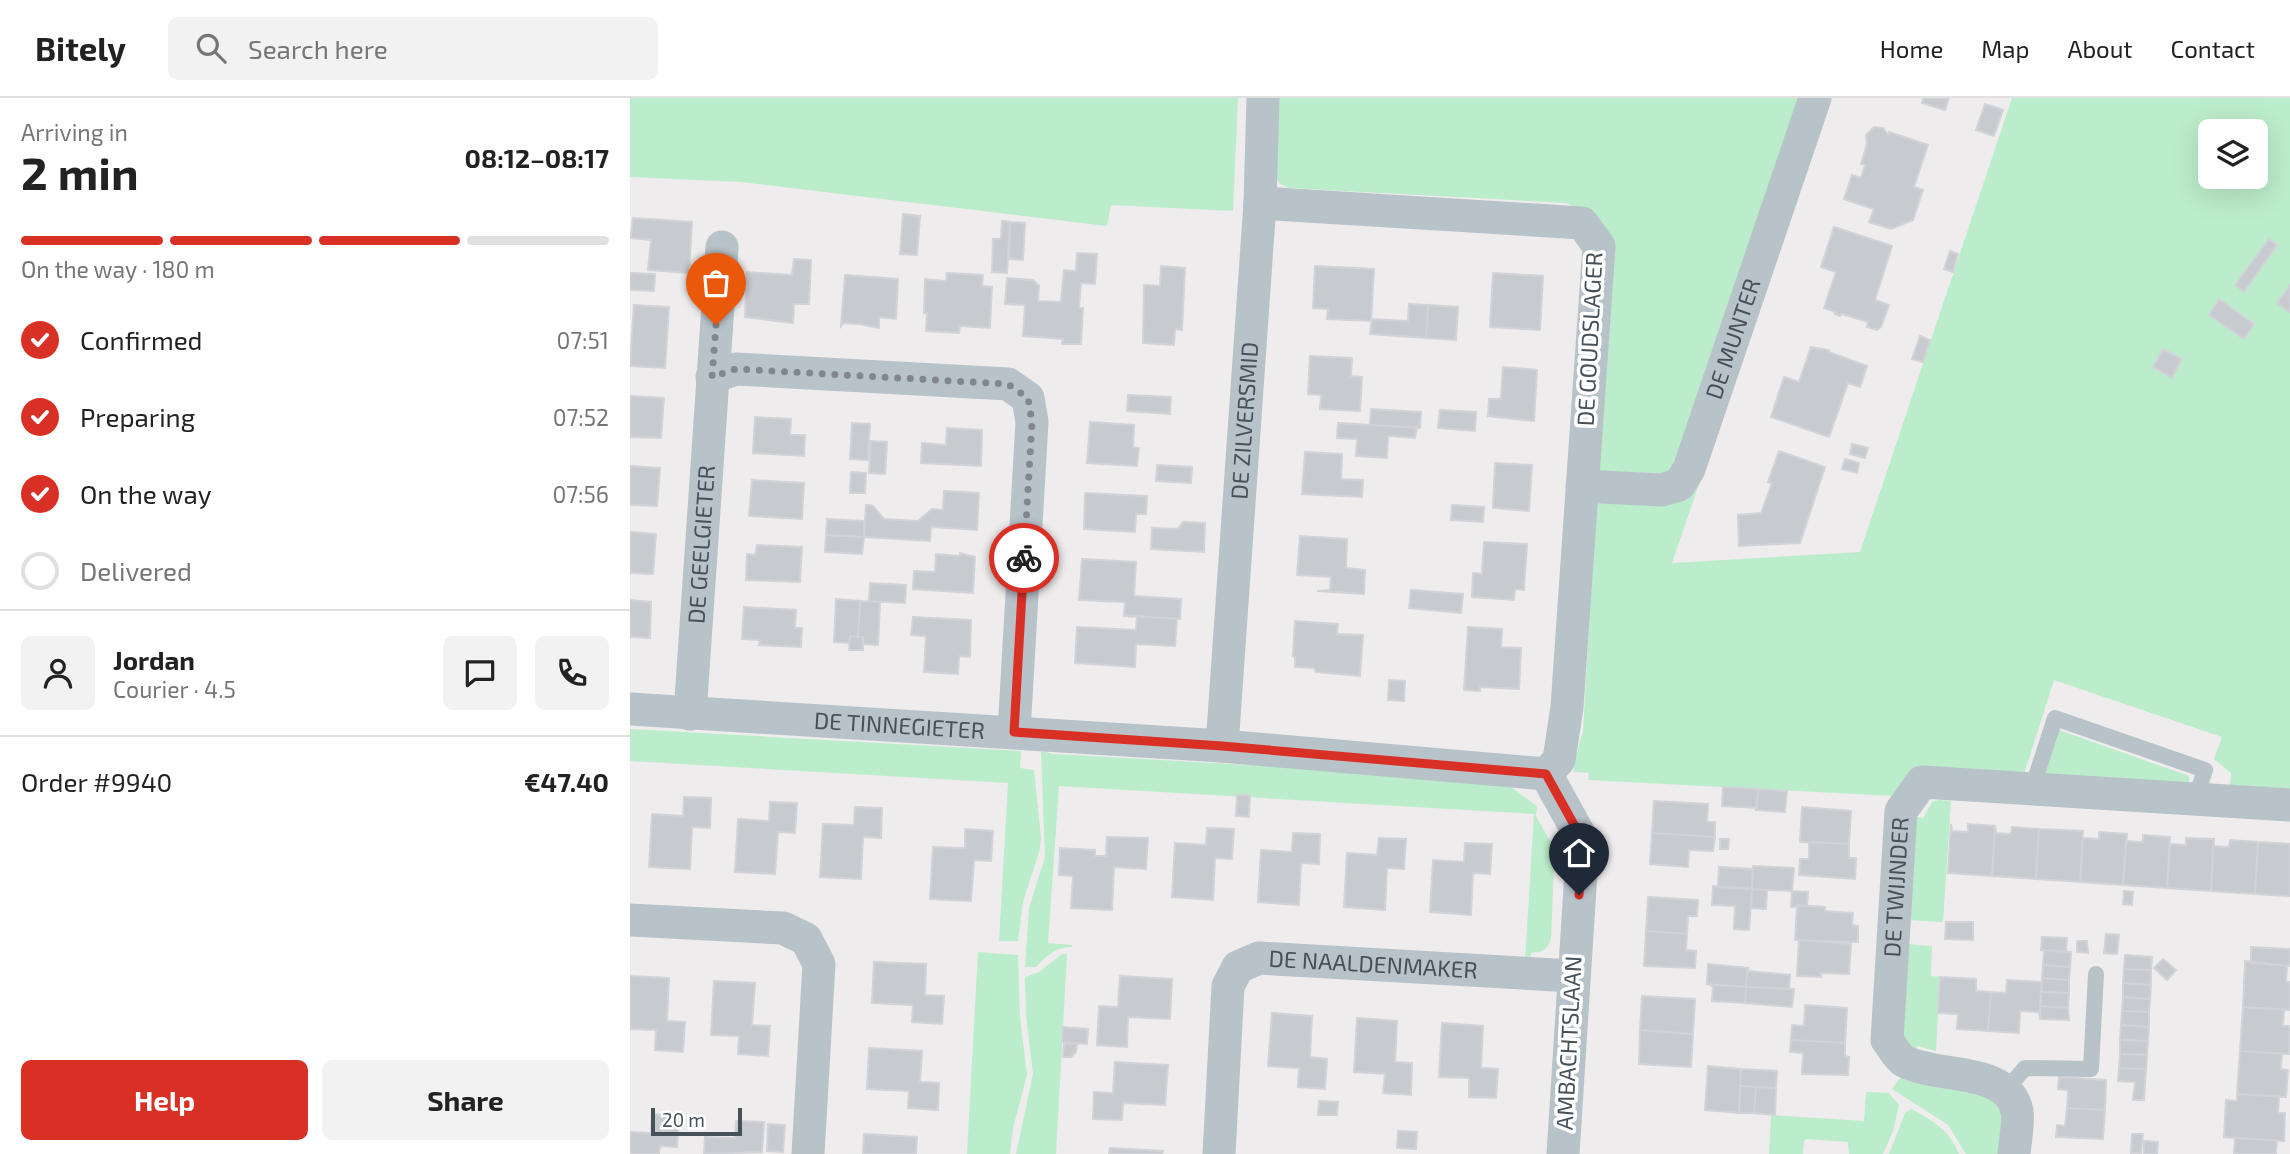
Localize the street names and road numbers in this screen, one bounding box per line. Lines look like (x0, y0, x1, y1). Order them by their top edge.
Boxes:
street label: DE GOUDSLAGER (1570, 251, 1608, 427)
street label: DE MUNTER (1699, 275, 1766, 403)
street label: DE ZILVERSMID (1224, 341, 1263, 500)
street label: DE GEELGIETER (681, 464, 720, 625)
street label: DE TINNEGIETER (813, 706, 986, 744)
street label: DE TWIJNDER (1877, 816, 1914, 958)
street label: DE NAALDENMAKER (1268, 944, 1479, 984)
street label: AMBACHTSLAAN (1549, 955, 1587, 1131)

